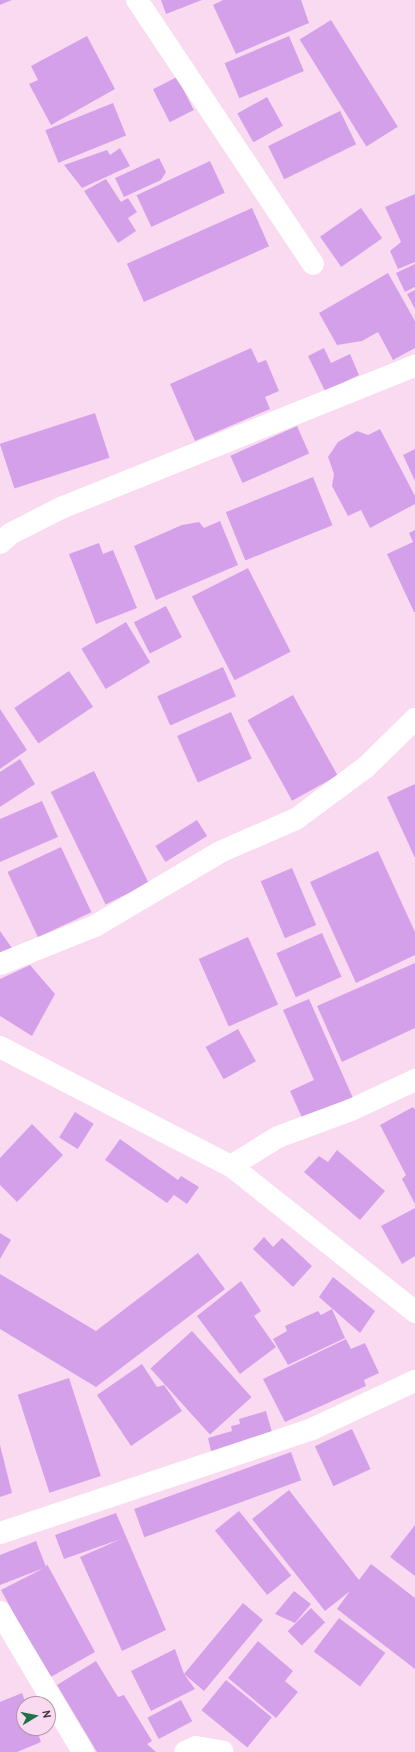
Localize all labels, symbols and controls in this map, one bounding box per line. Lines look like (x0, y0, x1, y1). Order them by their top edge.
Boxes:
north arrow (16, 1696, 56, 1736)
text: N (39, 1709, 54, 1719)

